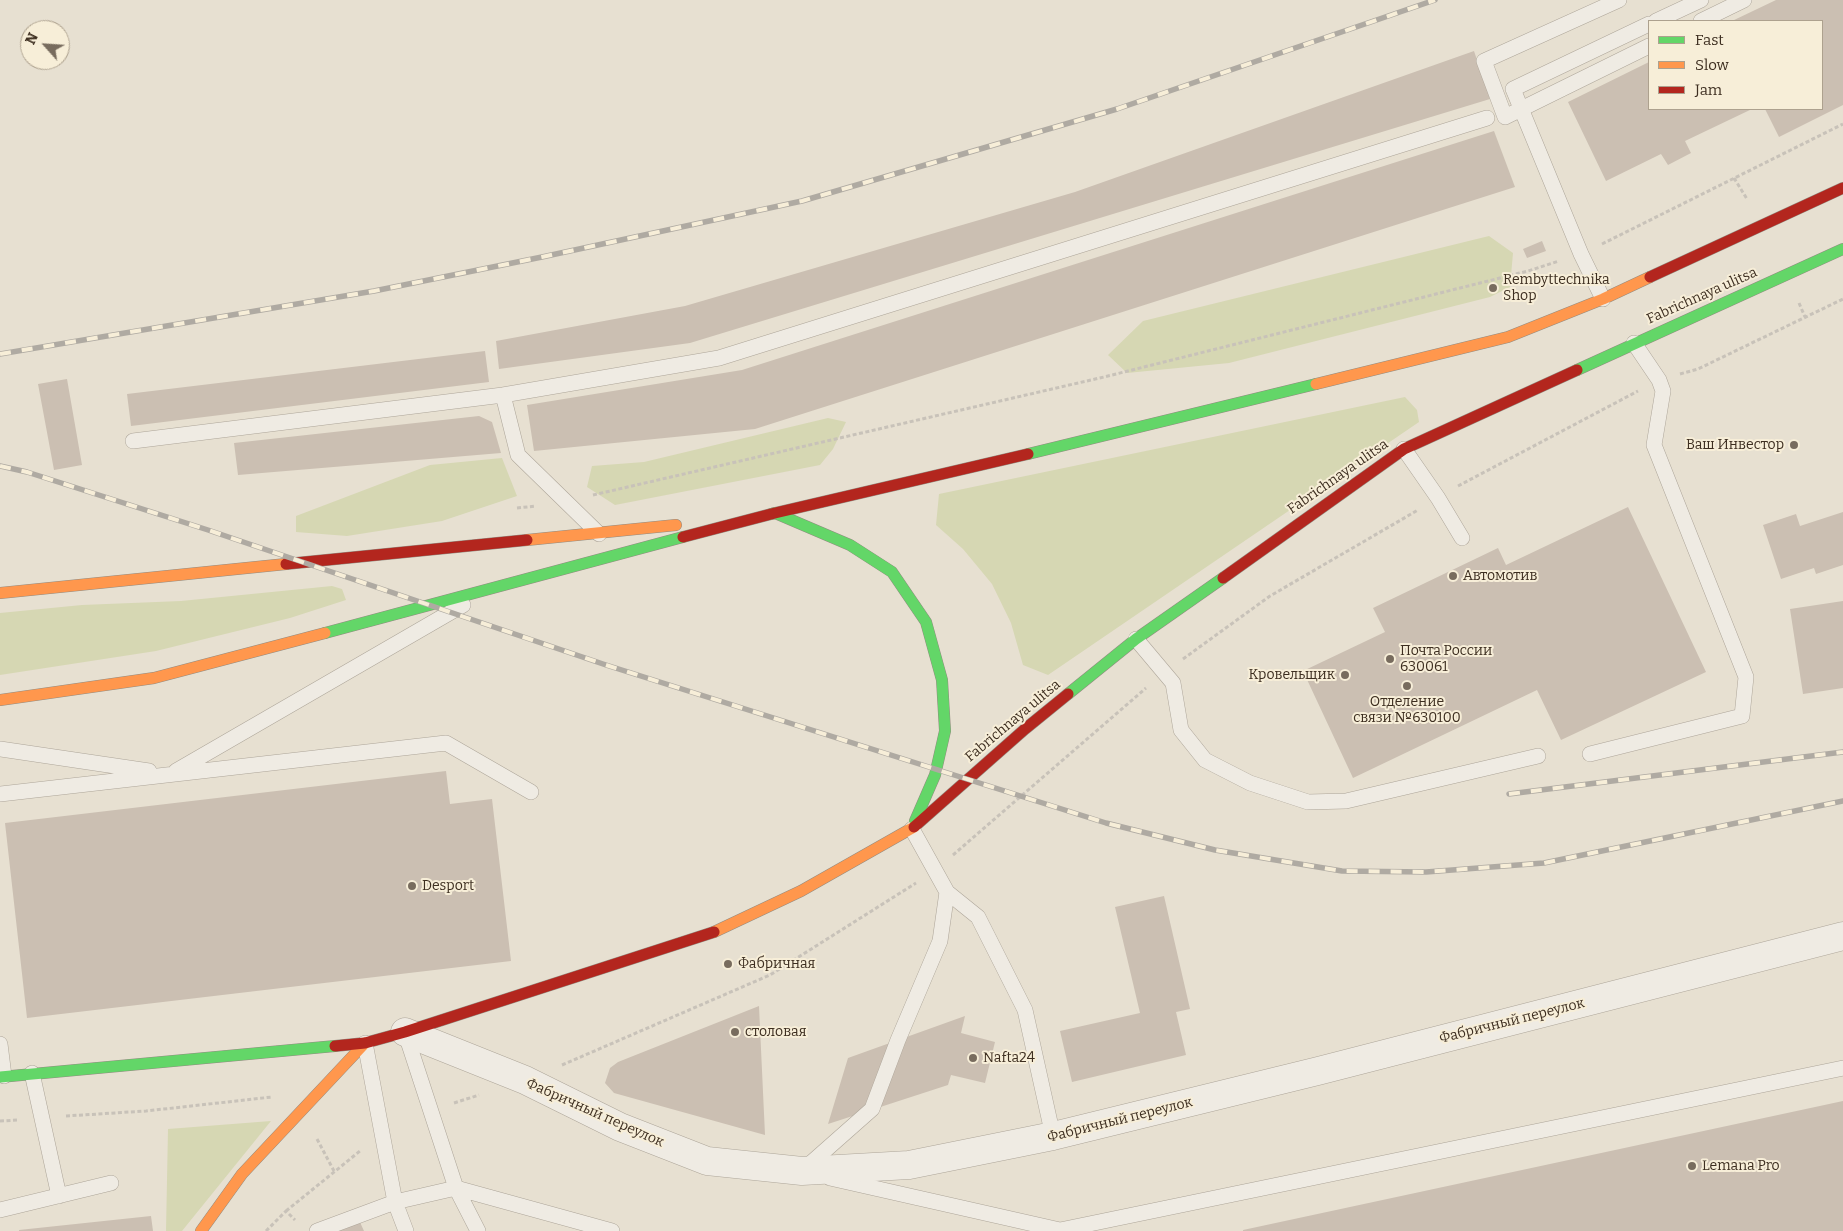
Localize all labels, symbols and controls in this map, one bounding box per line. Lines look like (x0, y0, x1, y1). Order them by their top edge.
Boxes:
north arrow (20, 20, 70, 70)
legend (1648, 20, 1823, 110)
text: N (22, 30, 42, 47)
text: Fast (1695, 31, 1724, 49)
text: Slow (1695, 56, 1729, 74)
text: Jam (1695, 81, 1722, 99)
street label: Fabrichnaya ulitsa (1644, 264, 1760, 328)
place label: Rembyttechnika Shop (1503, 272, 1610, 304)
marker: Rembyttechnika Shop (1487, 282, 1499, 294)
street label: Fabrichnaya ulitsa (1284, 436, 1392, 518)
place label: Ваш Инвестор (1686, 437, 1784, 453)
marker: Ваш Инвестор (1788, 439, 1800, 451)
place label: Автомотив (1463, 568, 1537, 584)
marker: Автомотив (1447, 570, 1459, 582)
place label: Почта России 630061 (1400, 643, 1492, 676)
marker: Почта России 630061 (1384, 653, 1396, 665)
place label: Кровельщик (1248, 667, 1335, 683)
marker: Кровельщик (1339, 669, 1351, 681)
street label: Fabrichnaya ulitsa (962, 676, 1064, 766)
marker: Отделение связи №630100 (1401, 680, 1413, 692)
place label: Отделение связи №630100 (1353, 694, 1461, 726)
place label: Desport (422, 878, 474, 894)
marker: Desport (406, 880, 418, 892)
place label: Фабричная (738, 956, 815, 972)
marker: Фабричная (722, 958, 734, 970)
street label: Фабричный переулок (1438, 995, 1586, 1047)
place label: столовая (745, 1024, 806, 1040)
marker: столовая (729, 1026, 741, 1038)
place label: Nafta24 (983, 1050, 1035, 1066)
marker: Nafta24 (967, 1052, 979, 1064)
street label: Фабричный переулок (523, 1075, 667, 1151)
street label: Фабричный переулок (1046, 1094, 1194, 1146)
place label: Lemana Pro (1702, 1158, 1780, 1174)
marker: Lemana Pro (1686, 1160, 1698, 1172)

